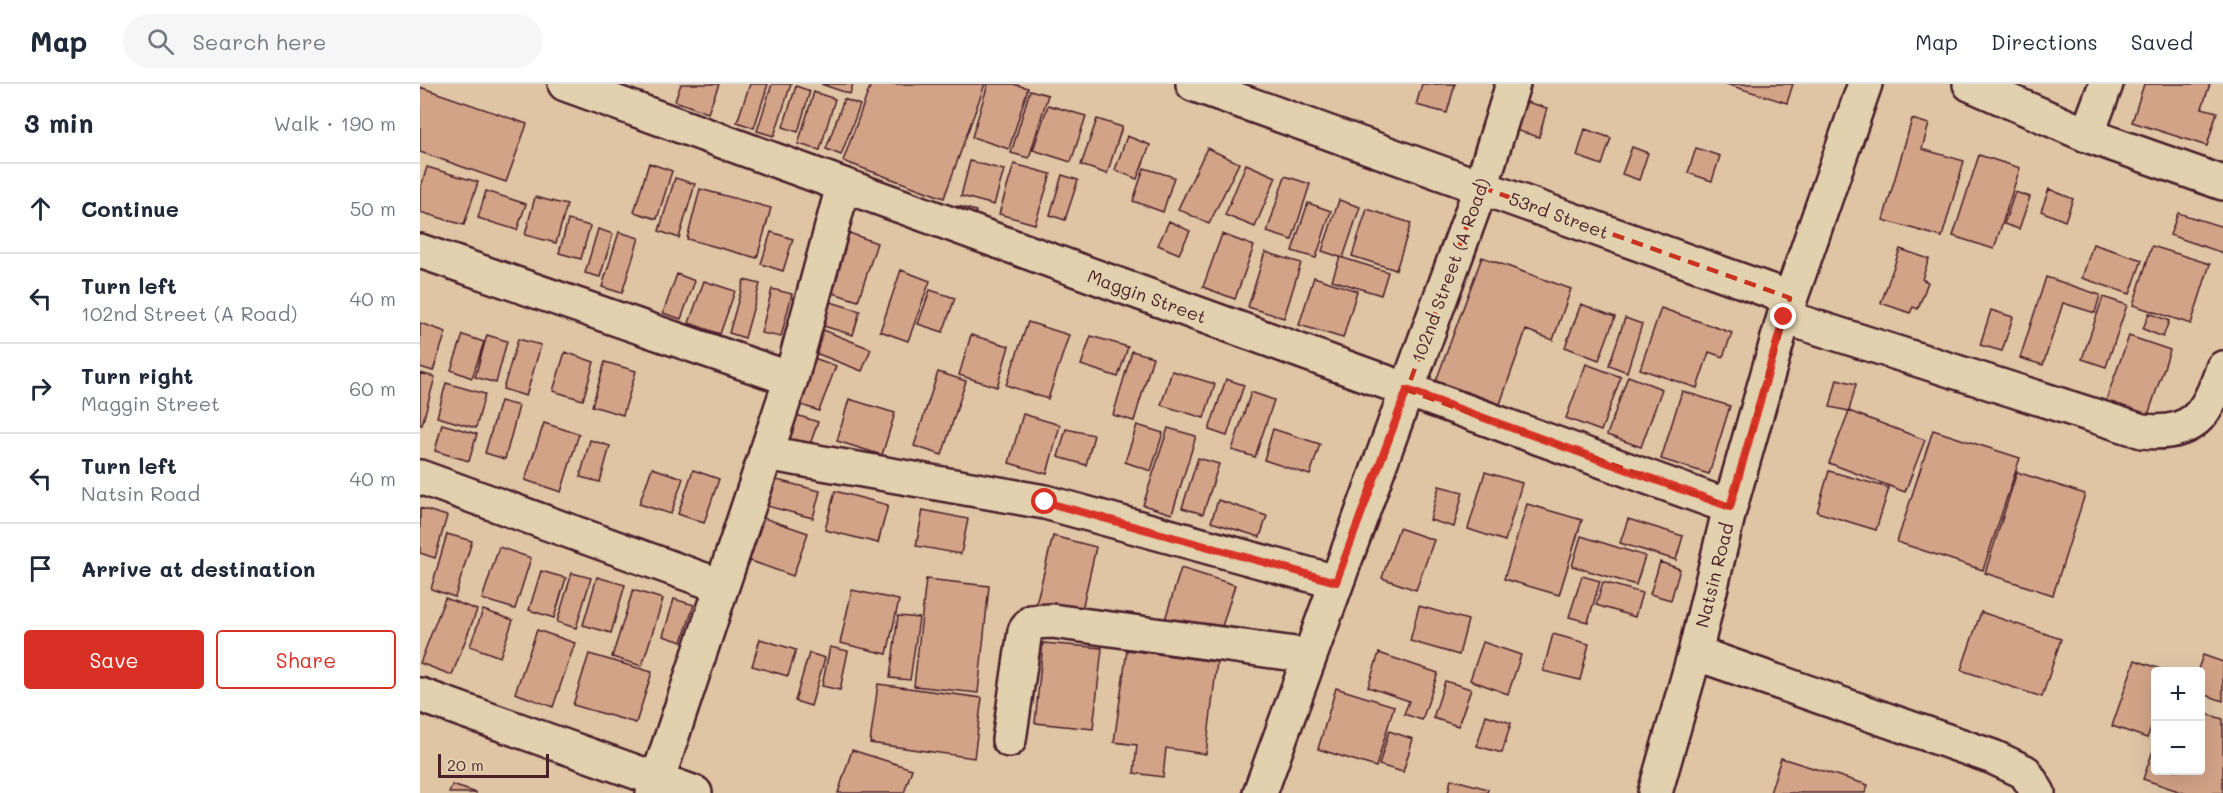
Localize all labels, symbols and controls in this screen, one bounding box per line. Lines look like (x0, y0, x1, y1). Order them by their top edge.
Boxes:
search box (123, 14, 543, 68)
text: Map (30, 23, 87, 59)
icon: search (144, 25, 177, 58)
text: Search here (192, 27, 326, 56)
text: Map (1915, 28, 1958, 55)
text: Directions (1991, 28, 2098, 55)
text: Saved (2131, 28, 2193, 55)
text: 3 min (24, 106, 93, 140)
text: Walk · 190 m (273, 110, 396, 136)
street label: 102nd Street (A Road) (1405, 174, 1495, 366)
street label: 53rd Street (1506, 186, 1612, 244)
icon: ahead (24, 192, 57, 225)
text: Continue (81, 194, 179, 223)
text: 50 m (350, 195, 396, 221)
street label: Maggin Street (1084, 263, 1210, 329)
text: Turn left (81, 271, 177, 300)
icon: left (24, 282, 57, 315)
text: 40 m (350, 285, 396, 311)
text: 102nd Street (A Road) (81, 300, 297, 326)
route end (1770, 303, 1796, 329)
text: Turn right (81, 361, 193, 390)
icon: right (24, 372, 57, 405)
text: 60 m (349, 375, 396, 401)
text: Maggin Street (81, 390, 220, 416)
text: Turn left (81, 451, 177, 480)
icon: left (24, 462, 57, 495)
text: 40 m (350, 465, 396, 491)
text: Natsin Road (81, 480, 200, 506)
route start (1031, 488, 1057, 514)
street label: Natsin Road (1689, 520, 1739, 630)
icon: arrive (24, 552, 57, 585)
text: Arrive at destination (81, 554, 316, 583)
button: Save (24, 630, 204, 689)
button: Share (216, 630, 396, 689)
map controls (2151, 667, 2205, 775)
button: + (2151, 667, 2205, 721)
button: − (2151, 721, 2205, 775)
scale bar (438, 751, 549, 778)
text: 20 m (447, 754, 484, 775)

